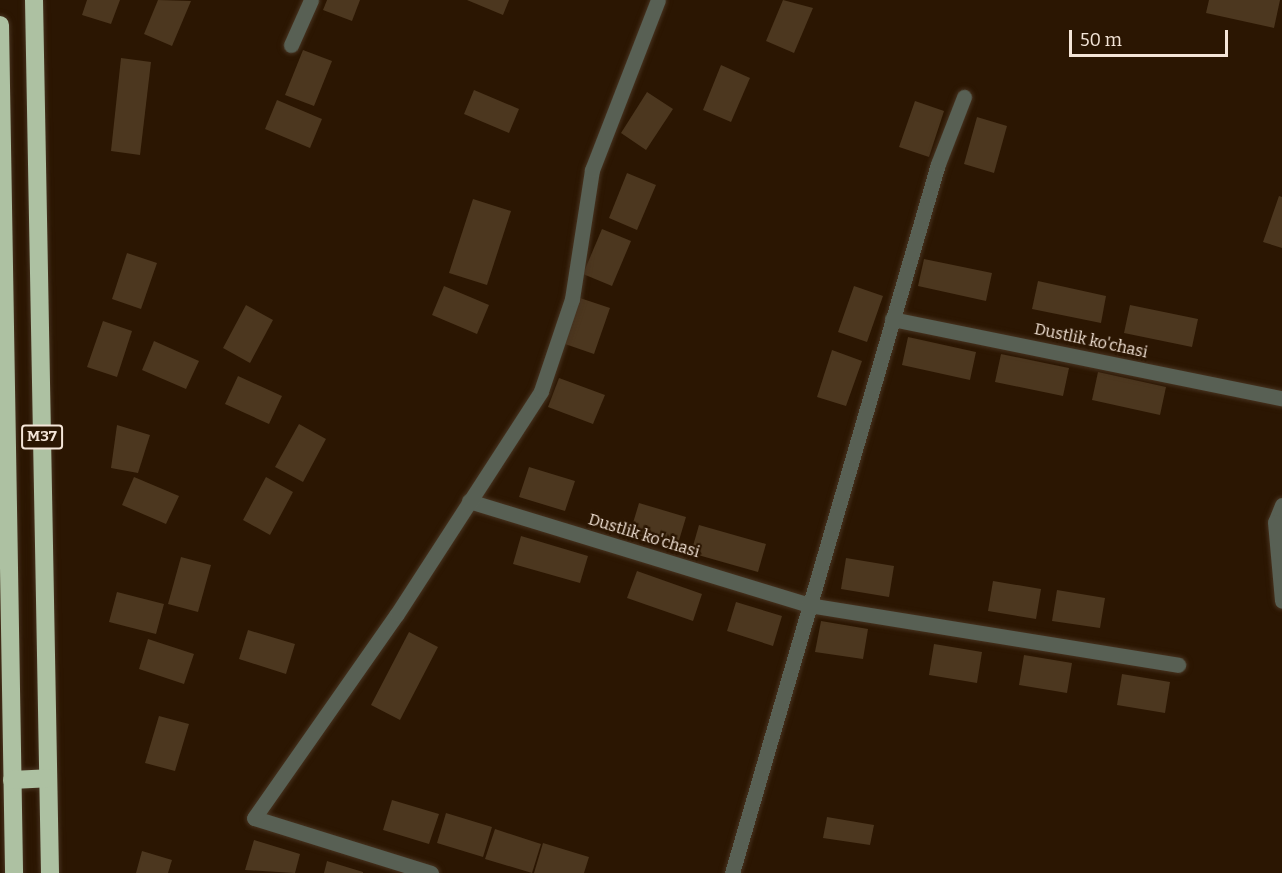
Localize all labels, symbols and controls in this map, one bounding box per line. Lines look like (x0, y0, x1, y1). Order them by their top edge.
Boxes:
scale bar (1072, 18, 1231, 56)
text: 50 m (1080, 29, 1122, 51)
street label: Dustlik ko'chasi (1033, 320, 1149, 362)
road number: M37 (21, 425, 63, 449)
street label: Dustlik ko'chasi (586, 510, 702, 562)

